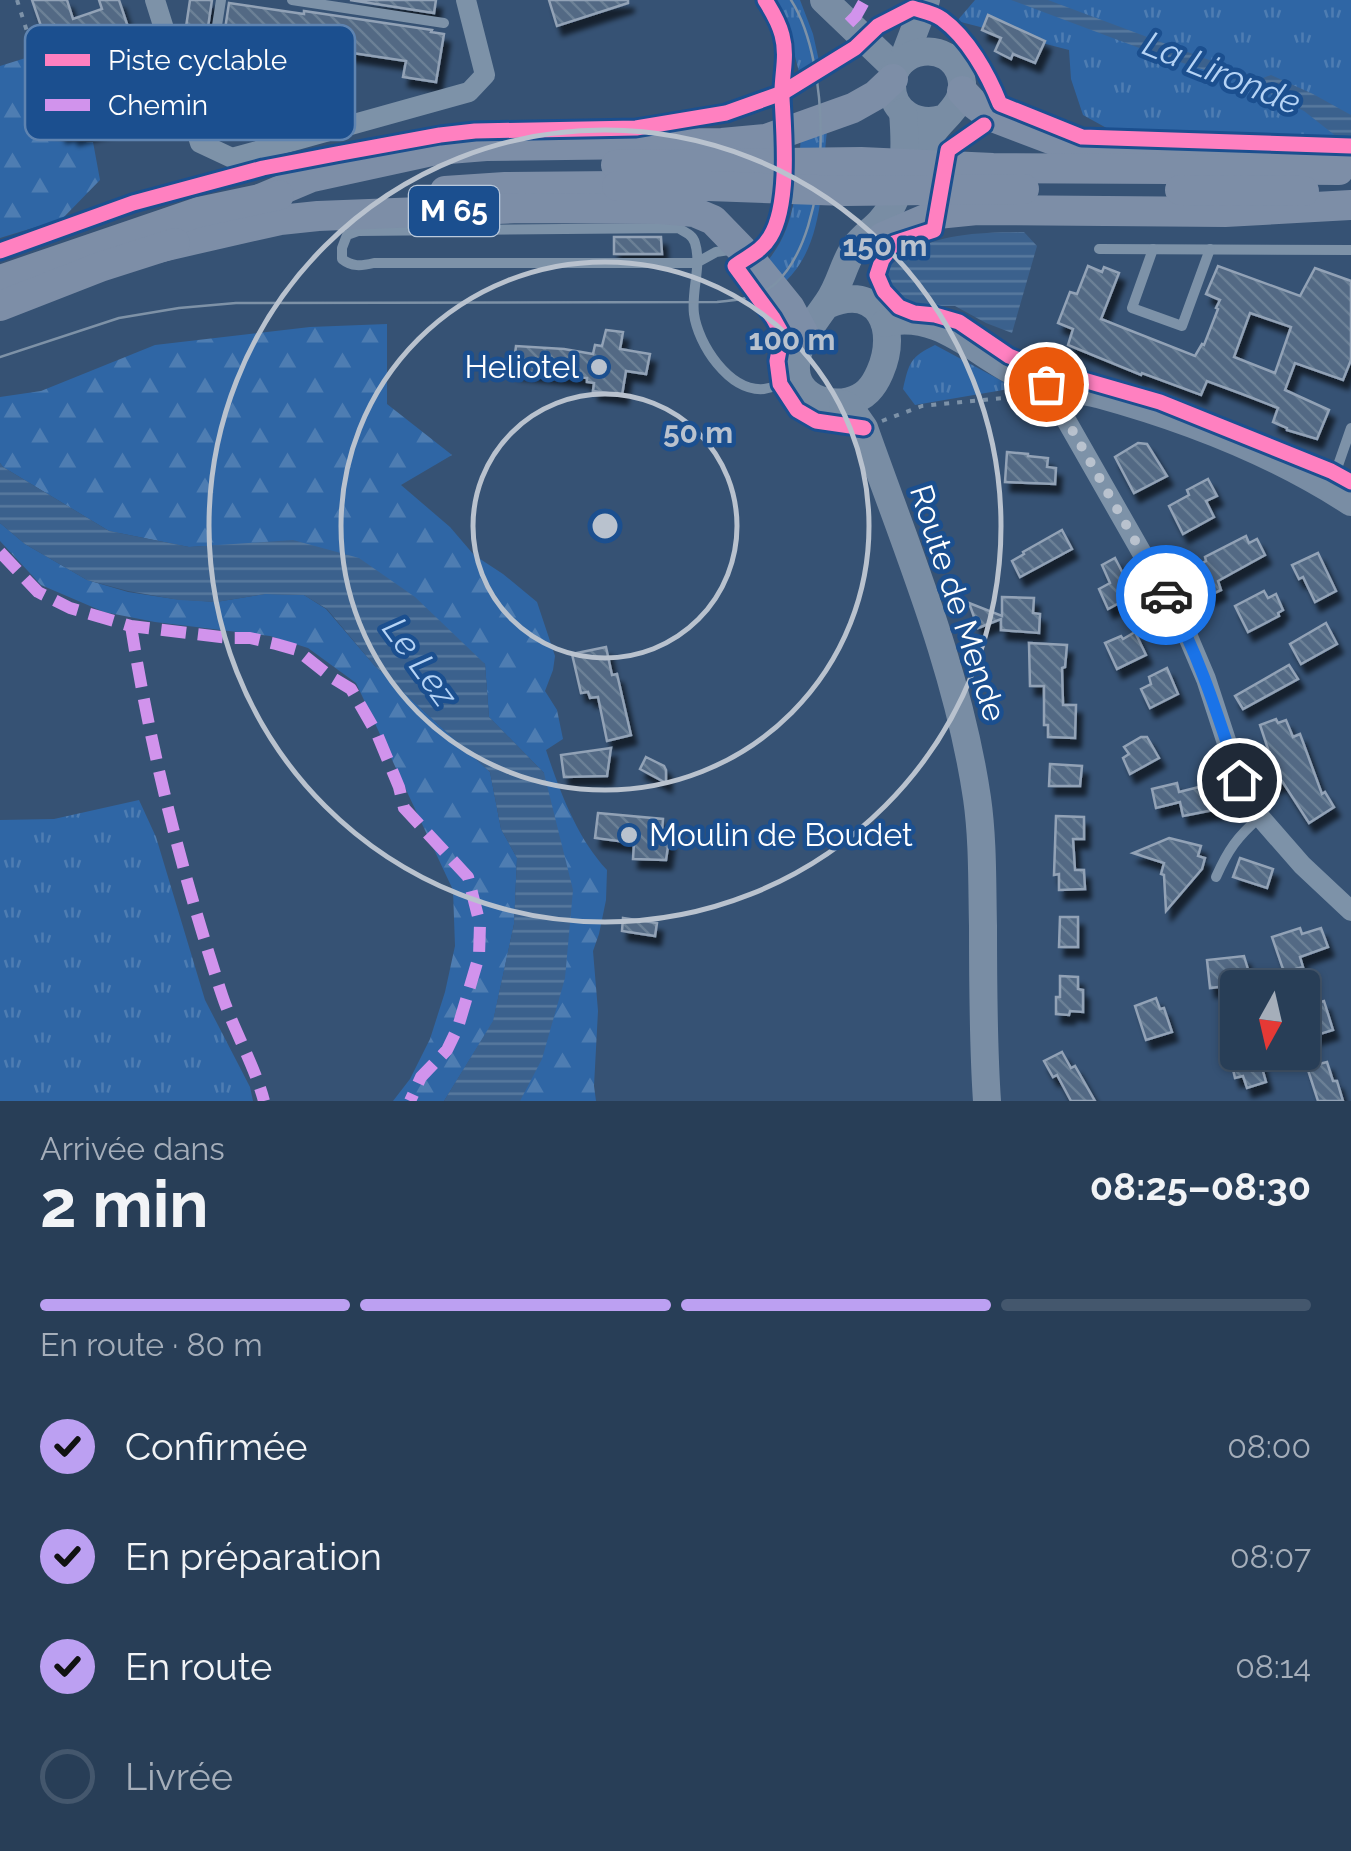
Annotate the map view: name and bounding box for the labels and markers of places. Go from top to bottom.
pin [1004,342,1089,427]
place label: Heliotel [464,348,579,385]
marker: Heliotel [588,356,610,378]
centre of rings [587,508,623,544]
pin [1197,738,1282,823]
place label: Moulin de Boudet [649,816,913,853]
marker: Moulin de Boudet [618,824,640,846]

